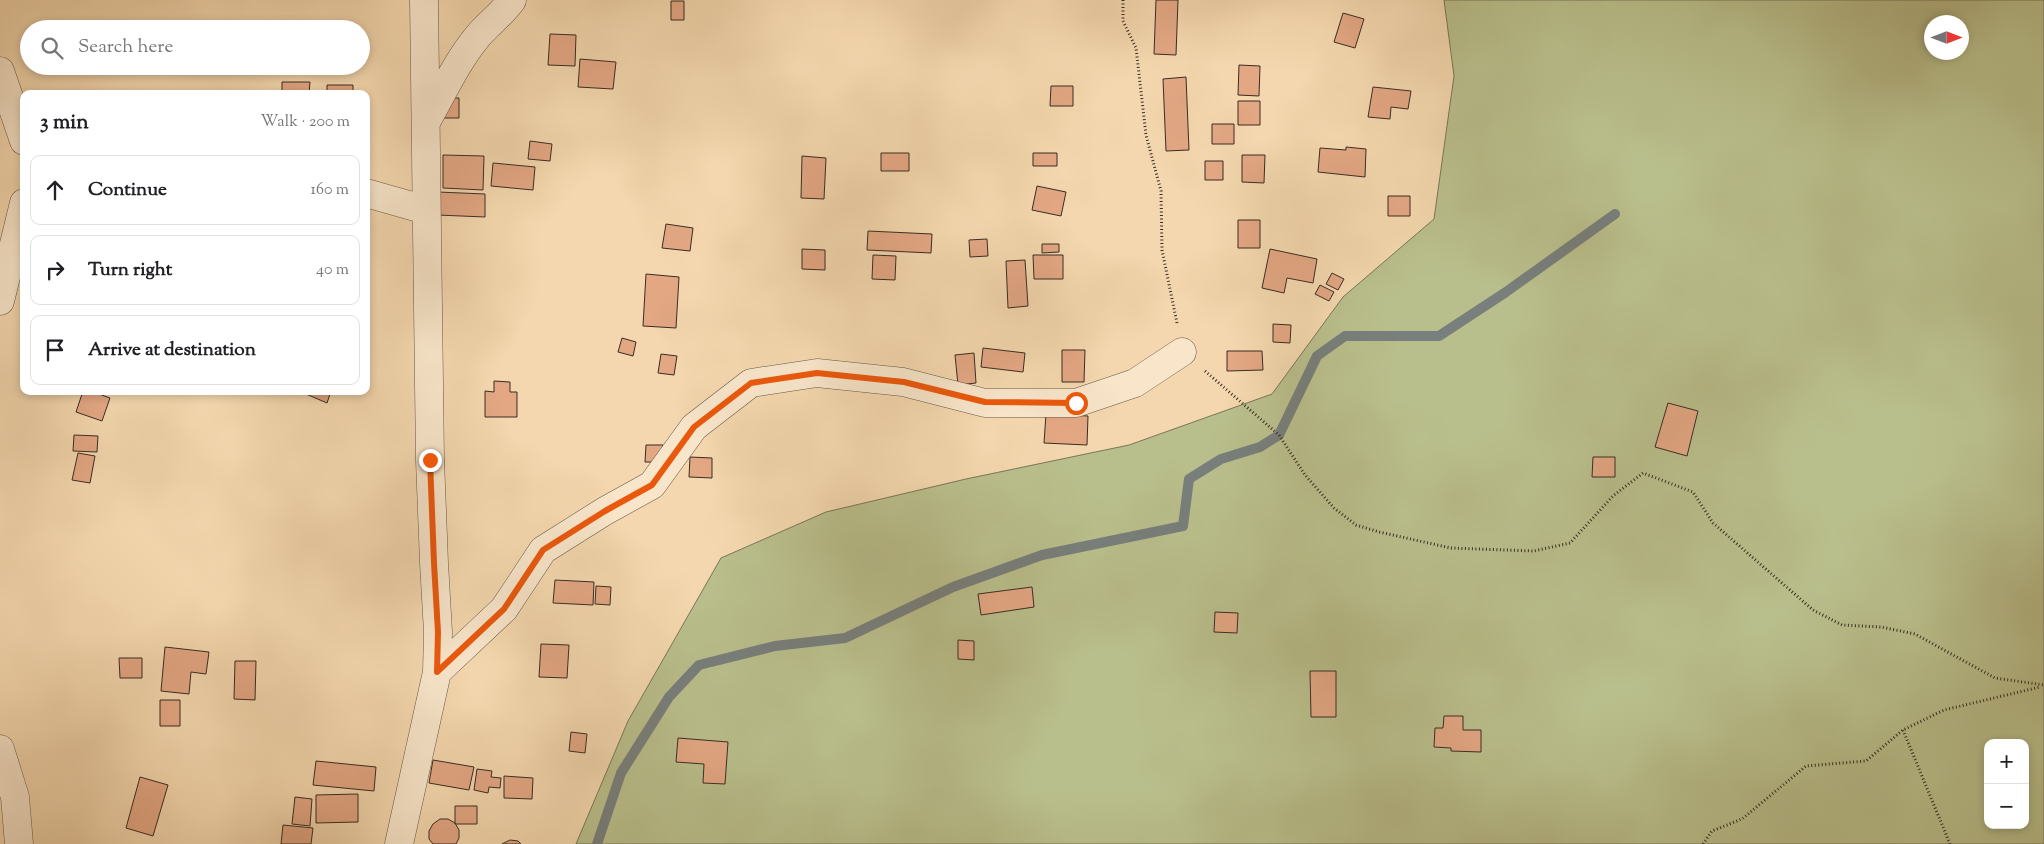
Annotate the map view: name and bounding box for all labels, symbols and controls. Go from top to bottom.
north arrow [1924,15,1969,60]
search box [20,20,370,75]
icon: search [38,34,66,62]
text: Search here [78,34,173,61]
text: 3 min [40,108,89,138]
text: Walk · 200 m [261,111,350,134]
icon: ahead [41,176,69,204]
text: Continue [88,177,167,204]
text: 160 m [311,179,349,202]
icon: right [41,256,69,284]
text: Turn right [88,257,172,284]
text: 40 m [316,259,349,282]
icon: arrive [41,336,69,364]
text: Arrive at destination [88,337,256,364]
route start [1065,392,1088,415]
route end [419,449,442,472]
map controls [1984,739,2029,829]
button: + [1984,739,2029,784]
button: − [1984,784,2029,829]

